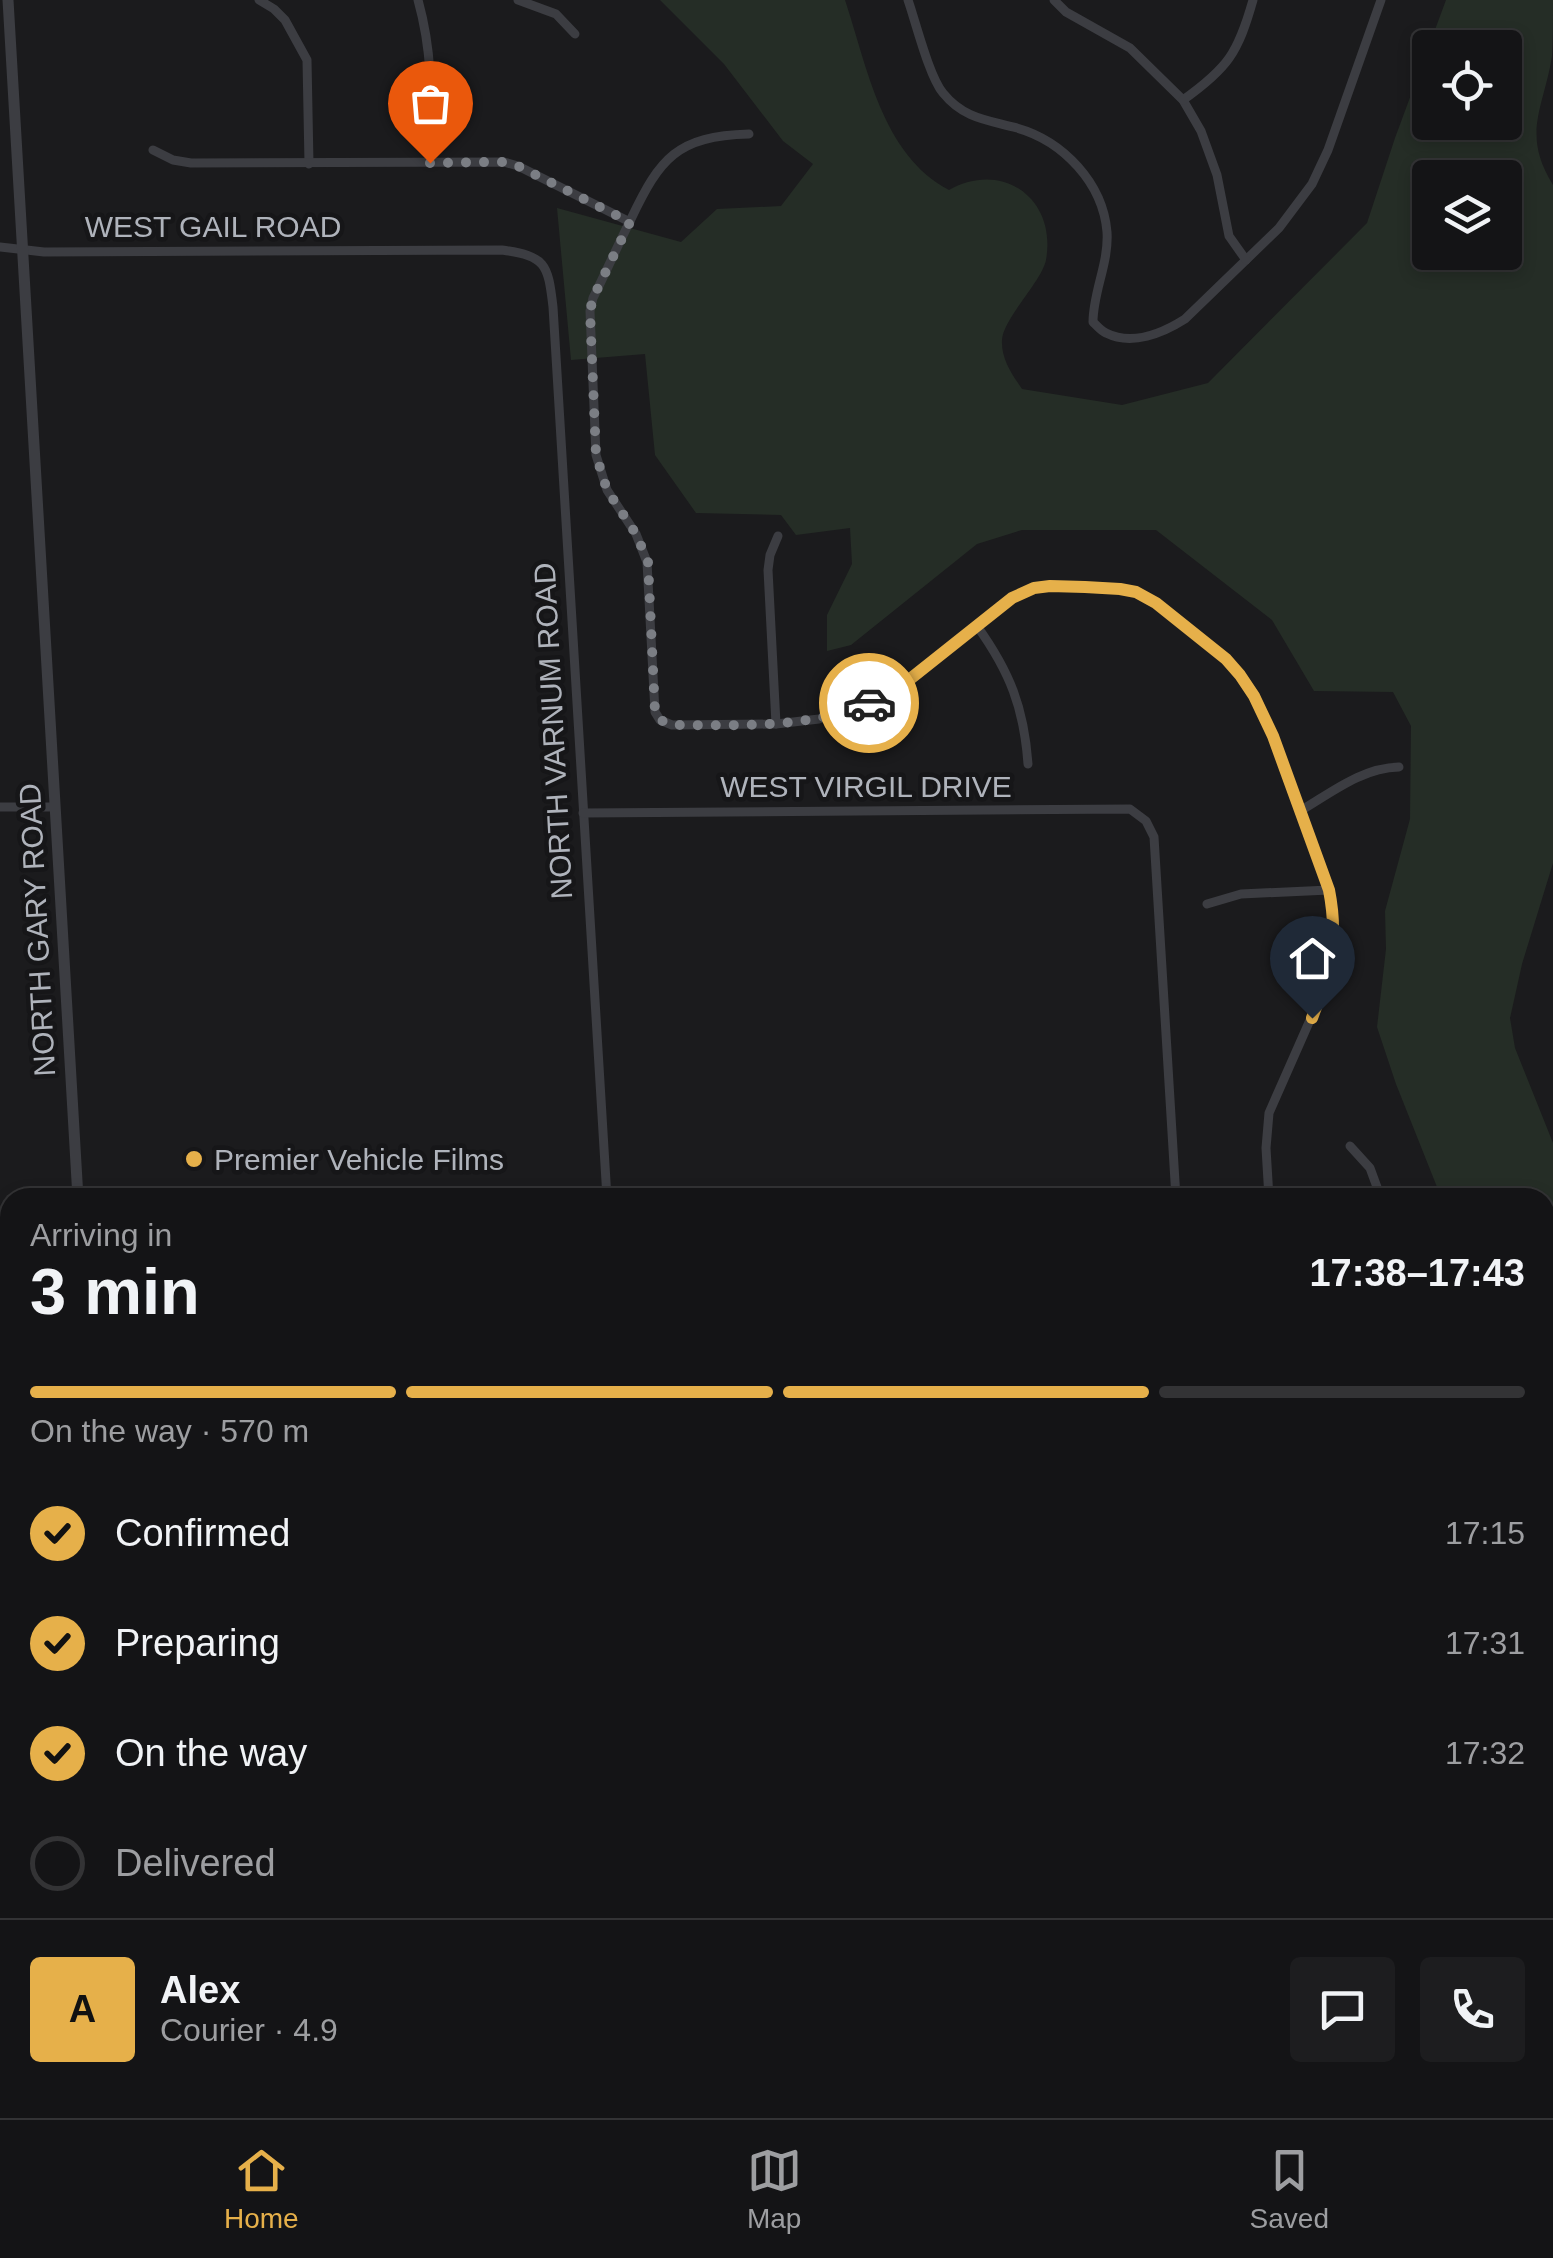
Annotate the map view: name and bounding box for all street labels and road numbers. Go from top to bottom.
street label: WEST GAIL ROAD [85,210,341,243]
street label: NORTH VARNUM ROAD [528,562,578,900]
street label: WEST VIRGIL DRIVE [720,770,1012,803]
street label: NORTH GARY ROAD [13,783,61,1077]

